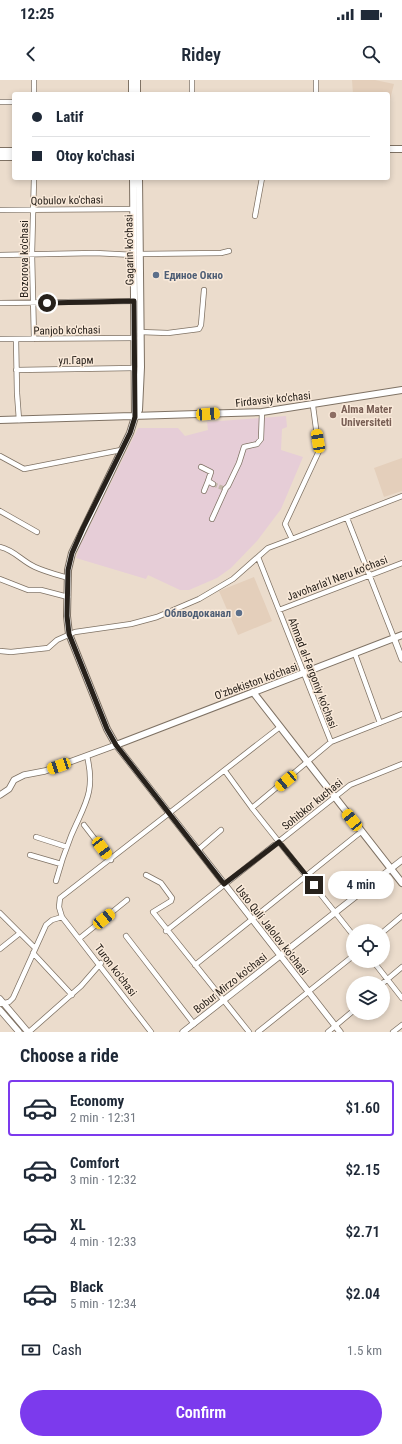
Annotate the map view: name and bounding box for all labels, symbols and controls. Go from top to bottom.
text: 12:25 [20,5,54,23]
icon: back [20,43,42,65]
icon: search [360,43,382,65]
text: Ridey [181,44,221,65]
text: Latif [56,108,84,126]
text: Otoy ko'chasi [56,147,135,165]
street label: Qobulov ko'chasi [31,193,103,208]
street label: Gagarin ko'chasi [122,215,137,285]
street label: Bozorova ko'chasi [18,220,31,298]
place label: Единое Окно [164,269,223,282]
marker: Единое Окно [151,270,161,280]
route start [38,294,56,312]
street label: Panjob ko'chasi [33,323,101,338]
street label: ул.Гарм [58,354,94,367]
street label: Firdavsiy ko'chasi [235,389,311,410]
place label: Alma Mater Universiteti [341,403,392,429]
car [196,407,220,421]
marker: Alma Mater Universiteti [328,410,338,420]
car [310,428,326,454]
street label: Javoharla'l Neru ko'chasi [285,553,389,604]
place label: Облводоканал [164,607,231,620]
marker: Облводоканал [234,608,244,618]
street label: Ahmad al-Fargoniy ko'chasi [285,616,340,731]
street label: O'zbekiston ko'chasi [213,660,300,703]
car [46,756,72,776]
car [273,769,299,793]
street label: Sohibkor kuchasi [279,776,345,833]
car [340,807,364,833]
car [90,835,114,861]
callout: 4 min [328,871,394,899]
route end [305,876,323,894]
text: 4 min [347,877,375,892]
street label: Usto Quli Jalolov ko'chasi [233,883,311,978]
car [91,907,117,931]
map controls [346,924,390,1020]
button: locate [346,924,390,968]
street label: Turon ko'chasi [92,942,139,999]
street label: Bobur Mirzo ko'chasi [191,951,270,1016]
button: layers [346,976,390,1020]
text: Choose a ride [20,1045,119,1066]
icon: car [22,1090,58,1126]
text: Economy [70,1092,124,1110]
text: $1.60 [346,1099,380,1117]
text: 2 min · 12:31 [70,1110,136,1125]
icon: car [22,1152,58,1188]
text: Comfort [70,1154,119,1172]
text: $2.15 [346,1161,380,1179]
text: 3 min · 12:32 [70,1172,136,1187]
icon: car [22,1214,58,1250]
text: XL [70,1216,86,1234]
text: $2.71 [346,1223,380,1241]
text: 4 min · 12:33 [70,1234,136,1249]
icon: car [22,1276,58,1312]
text: Black [70,1278,103,1296]
text: $2.04 [346,1285,380,1303]
text: 5 min · 12:34 [70,1296,136,1311]
icon: cash [20,1339,42,1361]
text: Cash [52,1341,82,1359]
text: 1.5 km [347,1343,382,1358]
button: Confirm [20,1390,382,1436]

